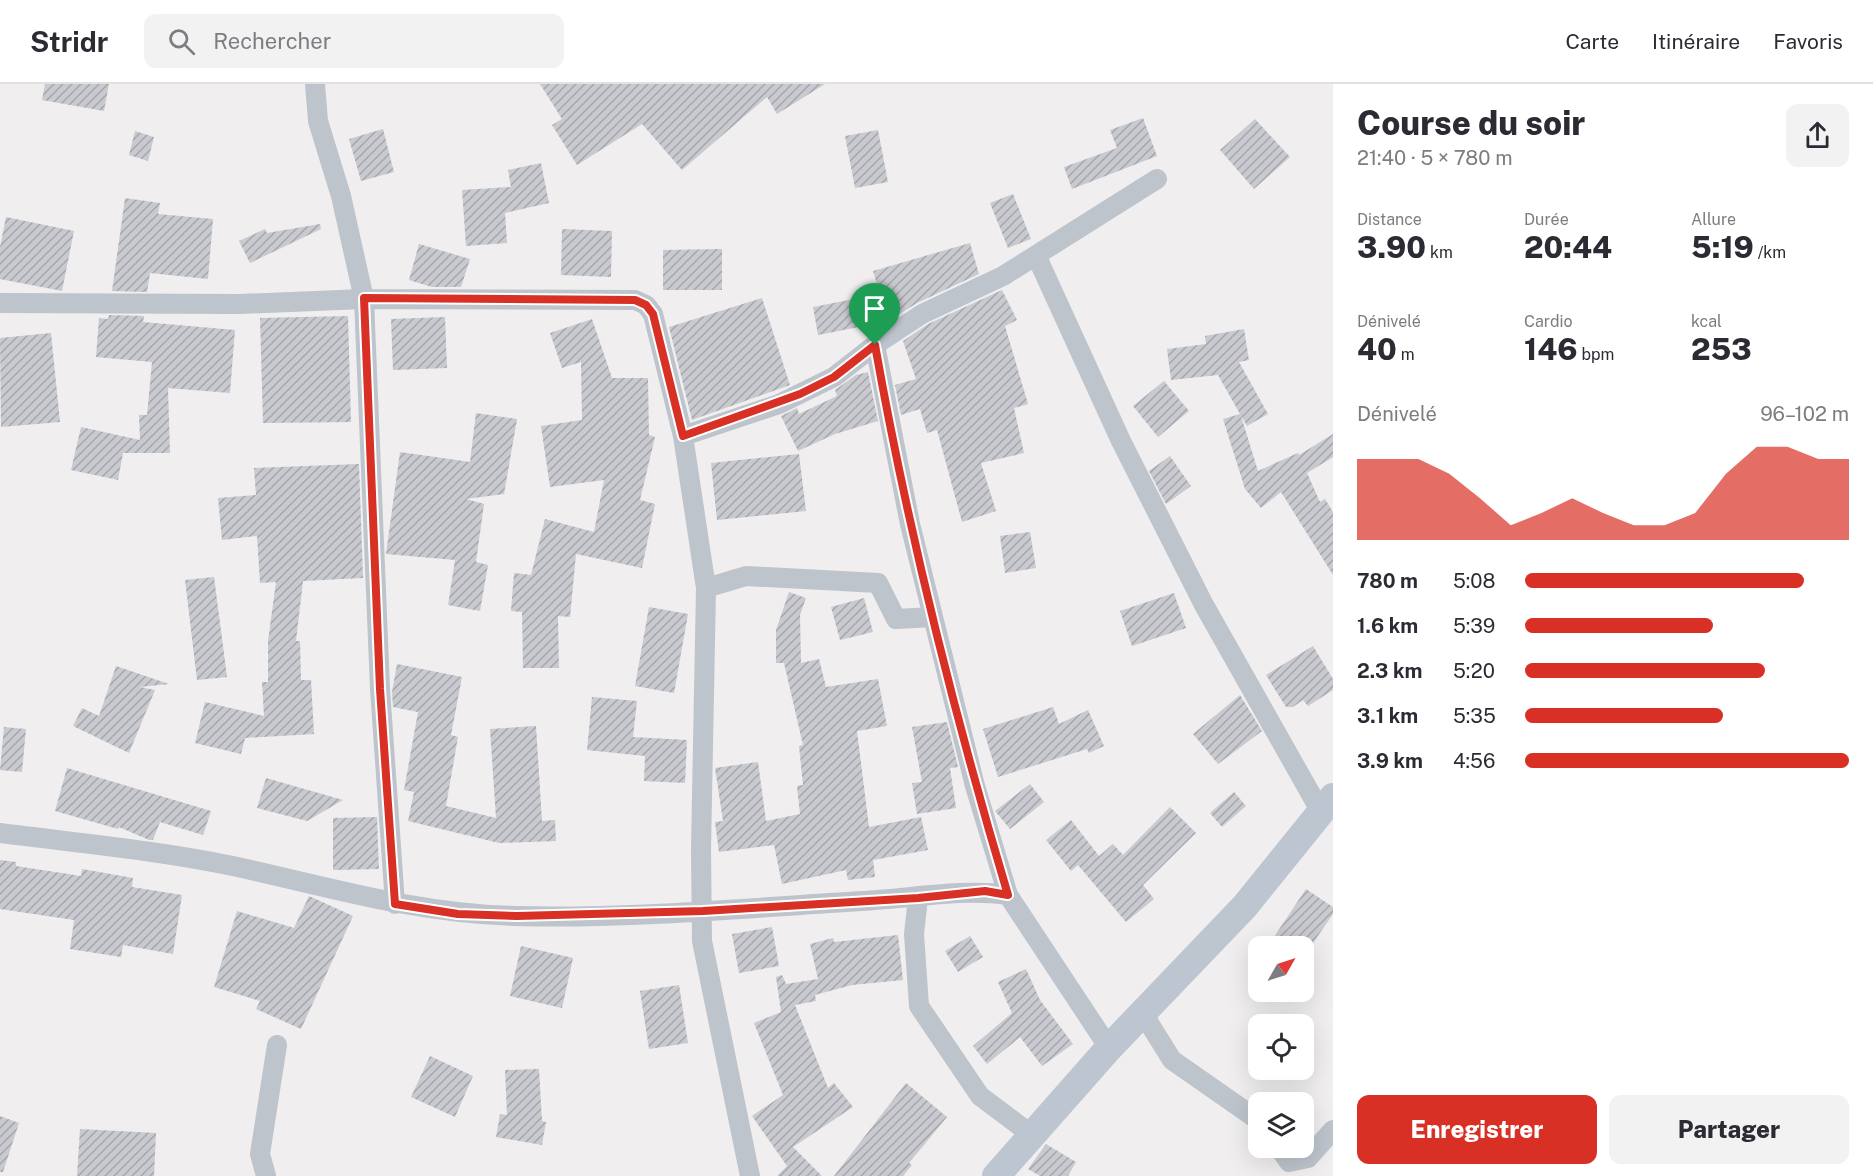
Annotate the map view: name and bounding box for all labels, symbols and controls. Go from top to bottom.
search box [144,14,564,68]
text: Stridr [30,25,108,58]
icon: search [165,25,198,58]
text: Rechercher [213,28,331,54]
text: Carte [1565,29,1619,54]
text: Itinéraire [1652,29,1740,54]
text: Favoris [1773,29,1843,54]
text: Course du soir [1357,104,1585,142]
button: share [1786,104,1849,167]
text: 21:40 · 5 × 780 m [1357,146,1513,170]
text: Distance [1357,210,1422,229]
text: Durée [1524,210,1569,229]
text: Allure [1691,210,1736,229]
text: 3.90 [1357,229,1426,265]
text: 20:44 [1524,229,1612,265]
text: 5:19 [1691,229,1754,265]
text: km [1426,243,1453,262]
text: /km [1754,243,1786,262]
pin [849,283,900,345]
icon: arrive [858,292,891,325]
text: Dénivelé [1357,312,1421,331]
text: Cardio [1524,312,1573,331]
text: kcal [1691,312,1722,331]
text: 40 [1357,331,1397,367]
text: 146 [1524,331,1578,367]
text: 253 [1691,331,1752,367]
text: m [1397,345,1415,364]
text: bpm [1578,345,1614,364]
text: Dénivelé [1357,402,1437,426]
text: 96–102 m [1760,402,1849,426]
text: 780 m [1357,569,1418,593]
text: 5:08 [1453,569,1495,593]
text: 1.6 km [1357,614,1418,638]
text: 5:39 [1453,614,1495,638]
text: 2.3 km [1357,659,1422,683]
text: 5:20 [1453,659,1495,683]
text: 3.1 km [1357,704,1418,728]
text: 5:35 [1453,704,1496,728]
text: 3.9 km [1357,749,1423,773]
text: 4:56 [1453,749,1495,773]
north arrow [1248,936,1314,1002]
map controls [1248,936,1314,1158]
button: locate [1248,1014,1314,1080]
button: layers [1248,1092,1314,1158]
button: Enregistrer [1357,1095,1597,1164]
button: Partager [1609,1095,1849,1164]

